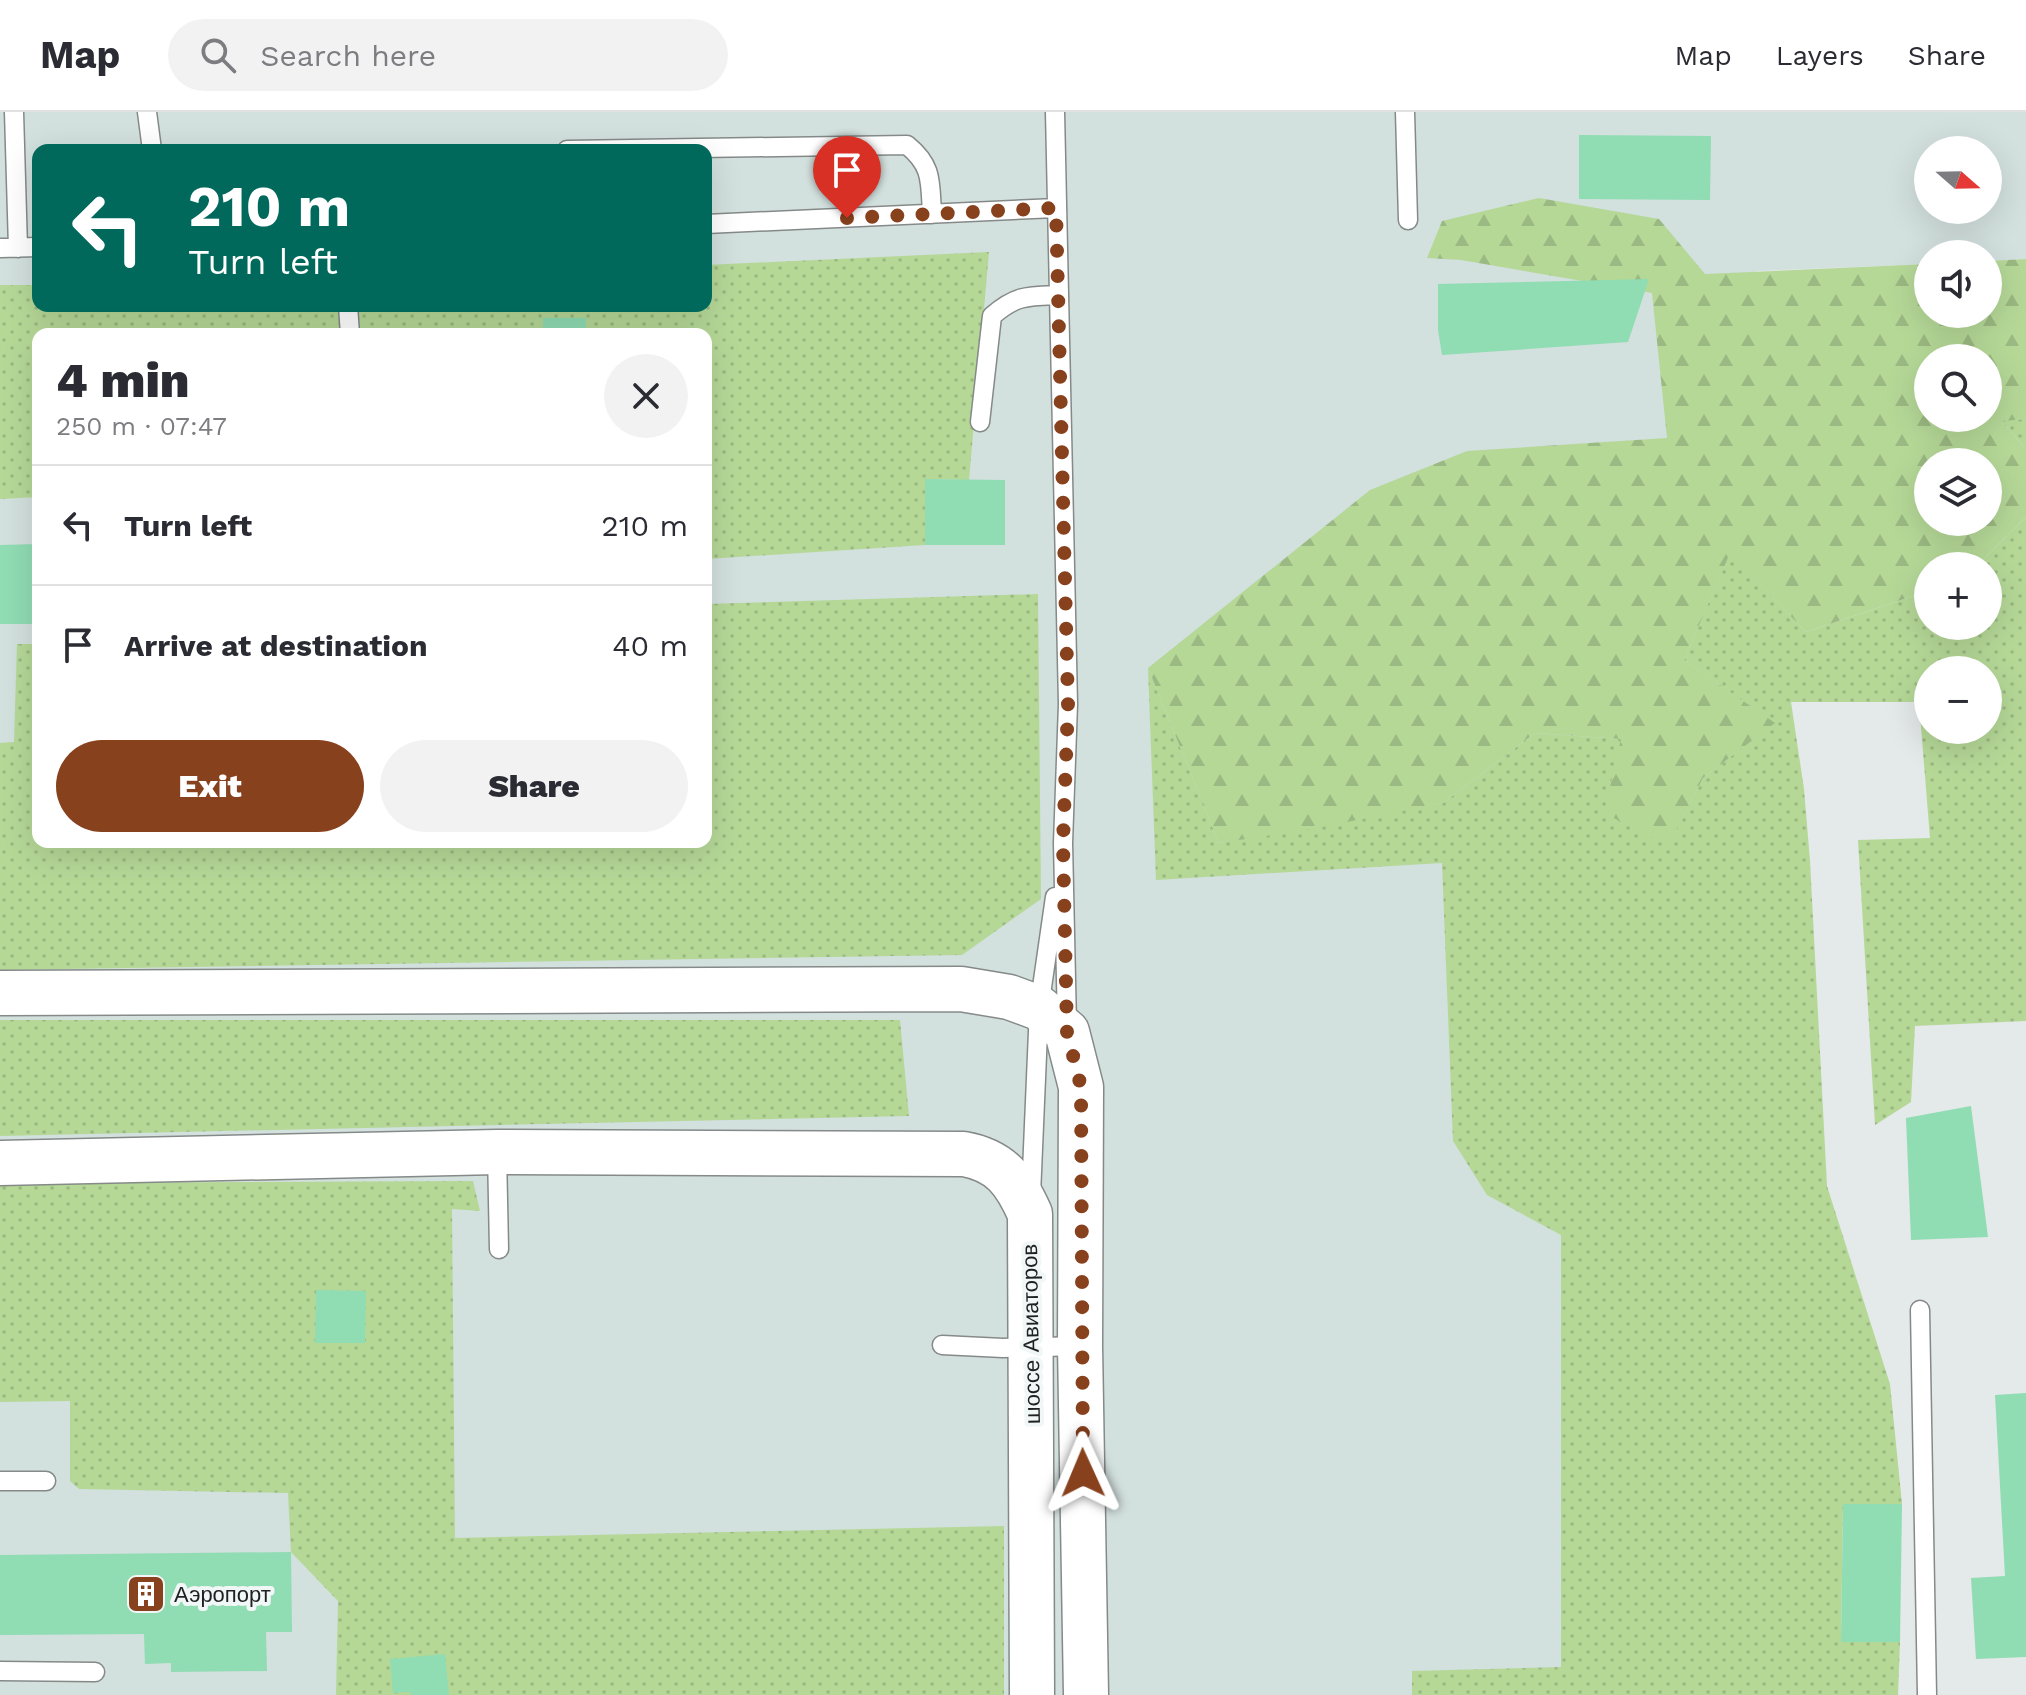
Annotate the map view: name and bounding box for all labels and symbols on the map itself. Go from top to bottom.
pin [813,136,881,218]
north arrow [1914,136,2002,224]
street label: шоссе Авиаторов [1017,1244,1045,1424]
position arrow [1041,1431,1125,1515]
building icon: Аэропорт [125,1573,167,1615]
place label: Аэропорт [174,1582,271,1607]

